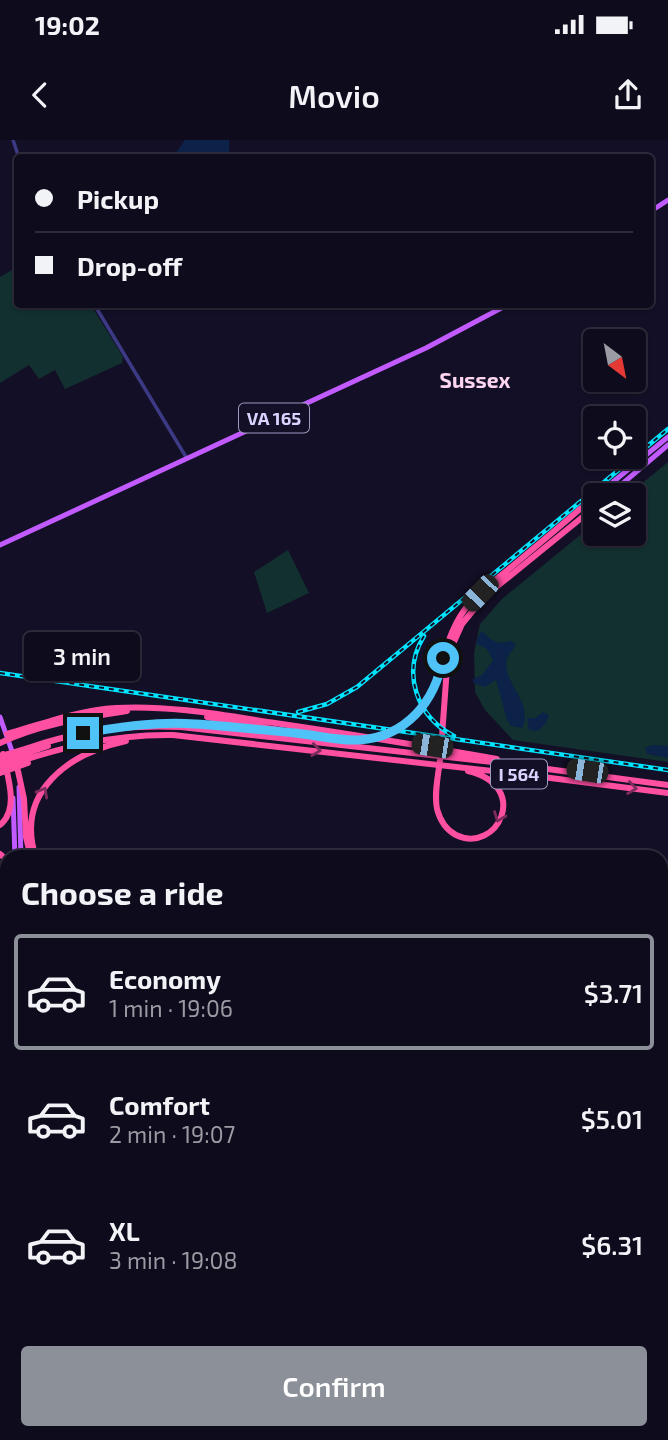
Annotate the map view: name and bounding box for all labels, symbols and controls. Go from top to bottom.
text: 19:02 [35,9,100,40]
icon: back [21,76,59,114]
text: Movio [288,76,380,114]
icon: share [609,76,647,114]
text: Pickup [77,183,159,214]
text: Drop-off [77,250,182,281]
north arrow [583,329,646,392]
map controls [583,329,646,546]
district label: Sussex [440,367,510,392]
road number: VA 165 [239,404,309,432]
button: locate [583,406,646,469]
button: layers [583,483,646,546]
car [458,571,503,615]
callout: 3 min [25,631,141,680]
text: 3 min [53,642,111,670]
route start [427,642,459,674]
route end [67,717,99,749]
car [410,732,455,760]
one-way arrow [310,743,322,758]
car [565,757,610,785]
road number: I 564 [491,760,547,788]
one-way arrow [626,780,638,795]
one-way arrow [35,787,48,799]
one-way arrow [493,810,507,822]
text: Choose a ride [21,873,224,911]
icon: car [25,961,88,1024]
text: Economy [109,963,221,994]
text: $3.71 [584,977,643,1008]
text: 1 min · 19:06 [109,994,233,1022]
icon: car [25,1087,88,1150]
text: Comfort [109,1089,210,1120]
text: $5.01 [581,1103,643,1134]
text: 2 min · 19:07 [109,1120,235,1148]
icon: car [25,1213,88,1276]
text: XL [109,1215,140,1246]
text: $6.31 [581,1229,643,1260]
text: 3 min · 19:08 [109,1246,237,1274]
button: Confirm [21,1346,647,1426]

